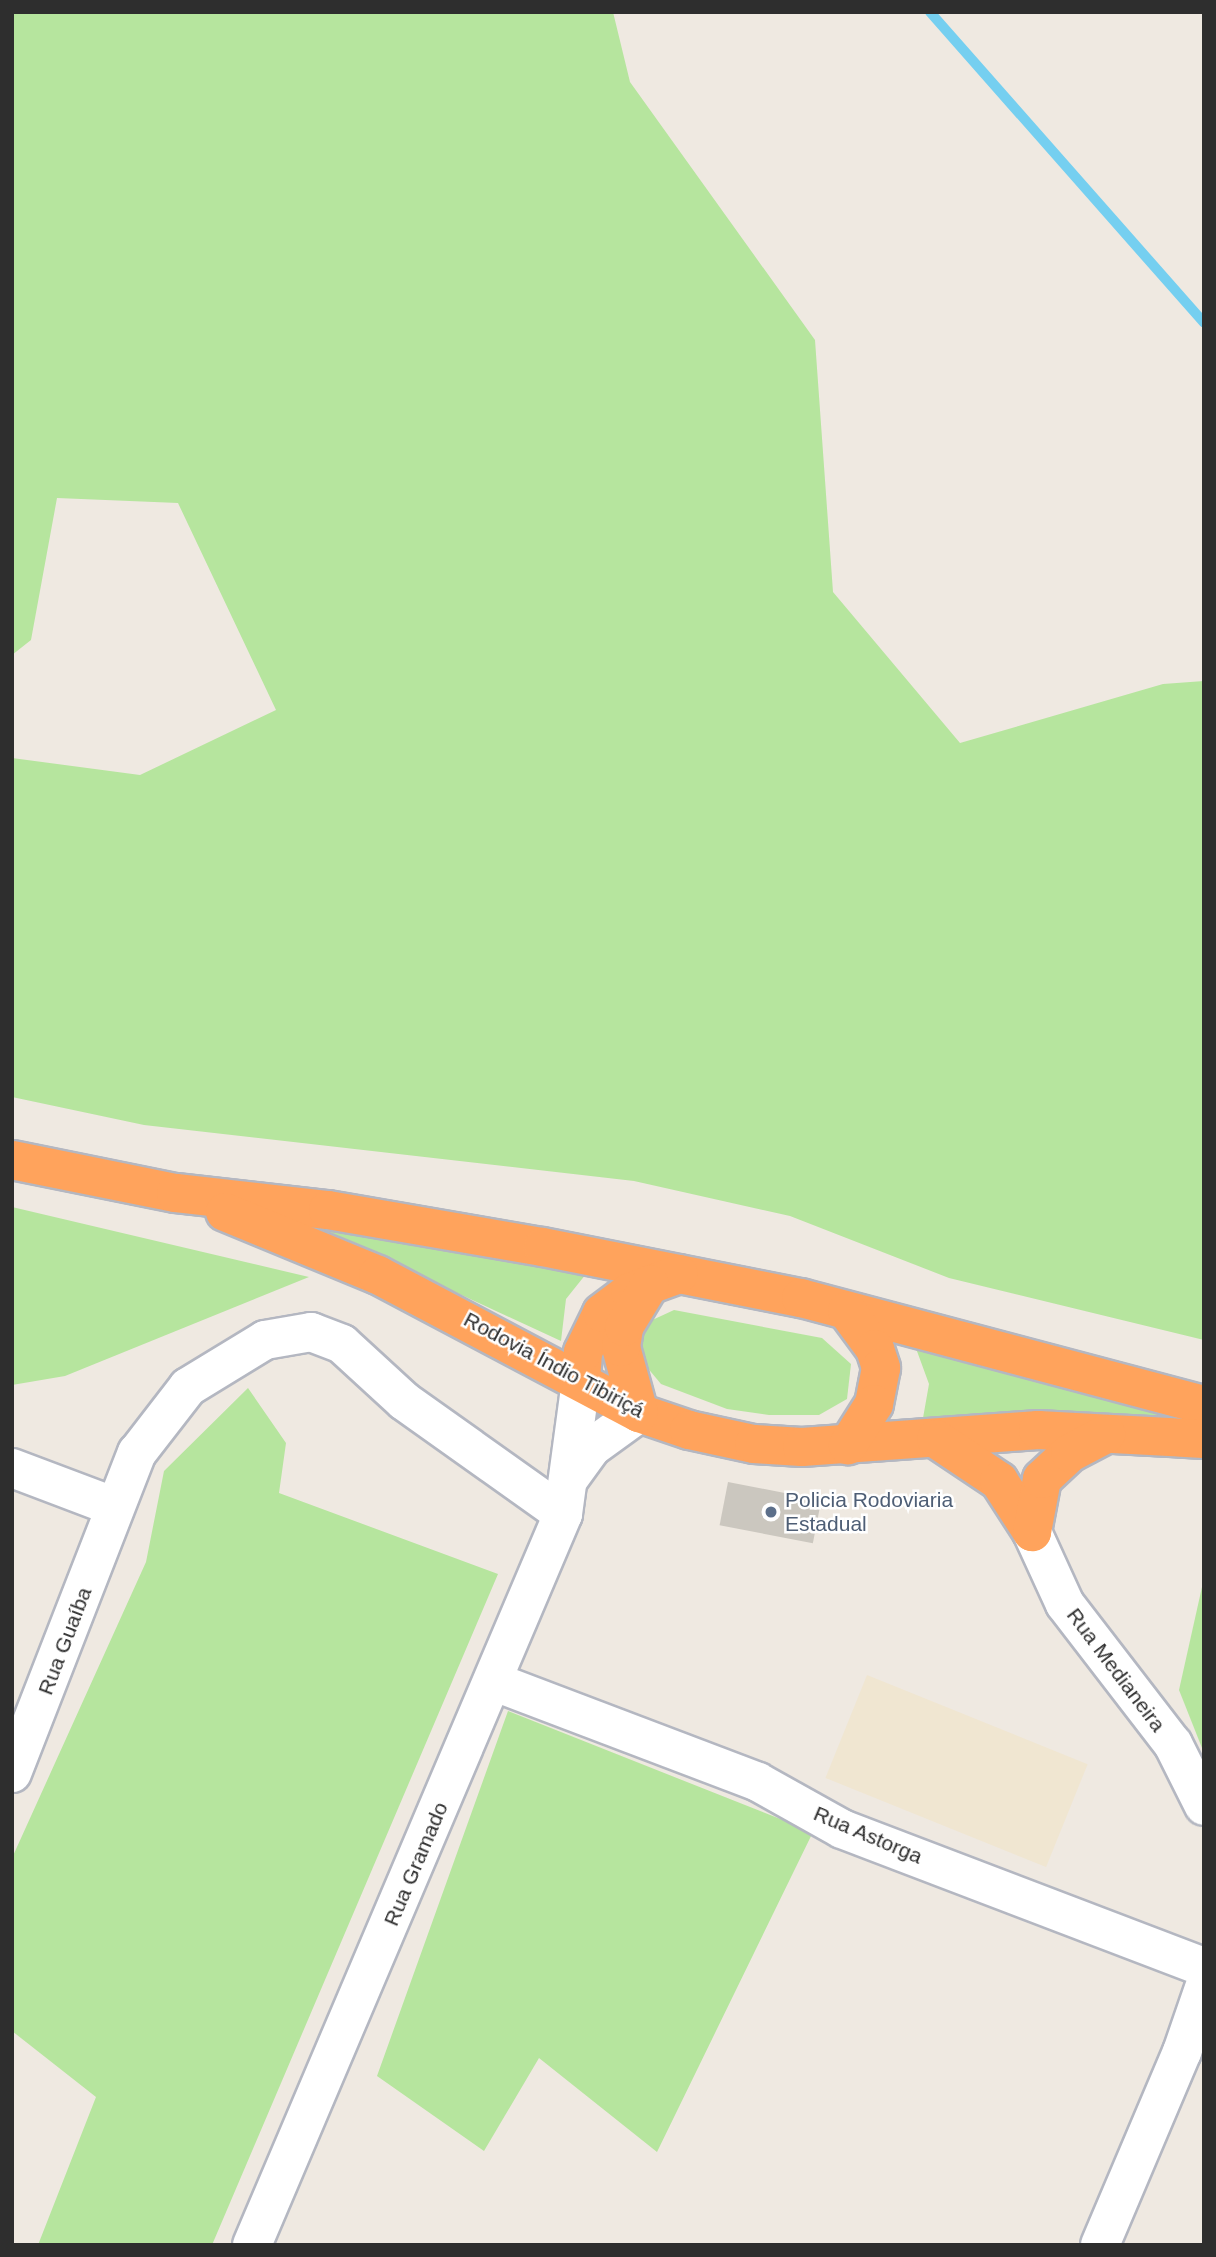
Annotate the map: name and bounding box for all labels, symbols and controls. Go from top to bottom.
street label: Rodovia Índio Tibiriçá [459,1307,649,1423]
place label: Policia Rodoviaria Estadual [785,1487,953,1537]
marker: Policia Rodoviaria Estadual [763,1504,779,1520]
street label: Rua Guaíba [33,1584,97,1698]
street label: Rua Medianeira [1061,1603,1171,1737]
street label: Rua Gramado [379,1798,453,1930]
street label: Rua Astorga [809,1801,927,1869]

